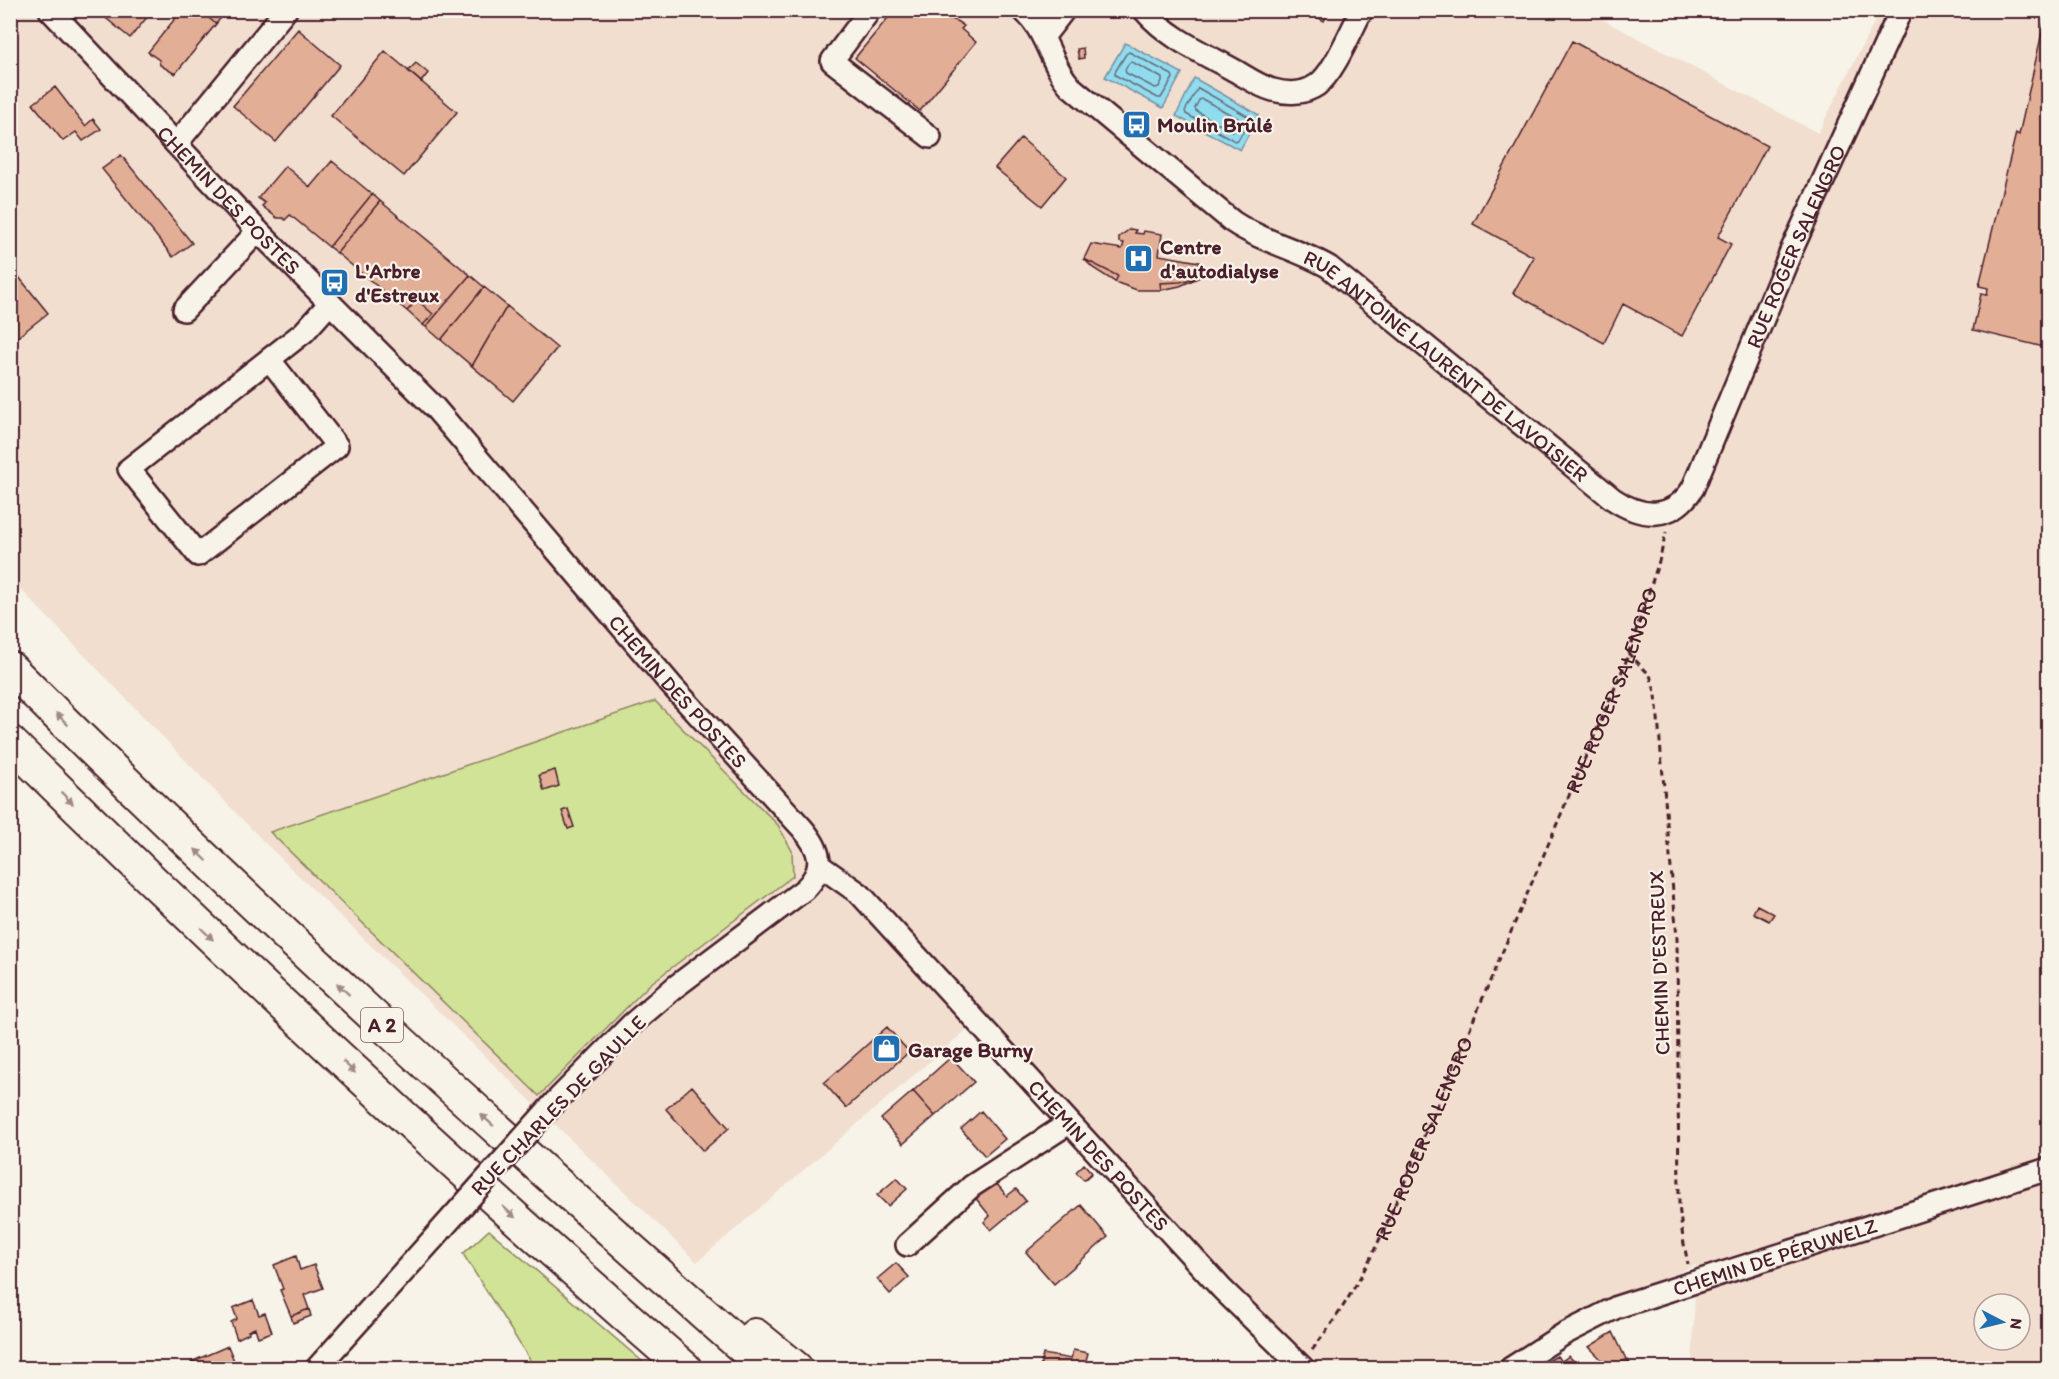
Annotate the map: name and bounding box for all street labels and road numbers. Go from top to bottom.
street label: CHEMIN DES POSTES [152,120,306,279]
street label: RUE ROGER SALENGRO [1740,141,1850,352]
street label: RUE ANTOINE LAURENT DE LAVOISIER [1300,244,1594,487]
street label: RUE ROGER SALENGRO [1559,584,1662,797]
street label: CHEMIN DES POSTES [604,609,753,773]
street label: CHEMIN D'ESTREUX [1643,870,1675,1056]
road number: A 2 [361,1008,403,1042]
street label: RUE CHARLES DE GAULLE [465,1009,651,1200]
street label: RUE ROGER SALENGRO [1368,1032,1478,1244]
street label: CHEMIN DES POSTES [1023,1074,1175,1236]
street label: CHEMIN DE PÉRUWELZ [1669,1212,1880,1301]

